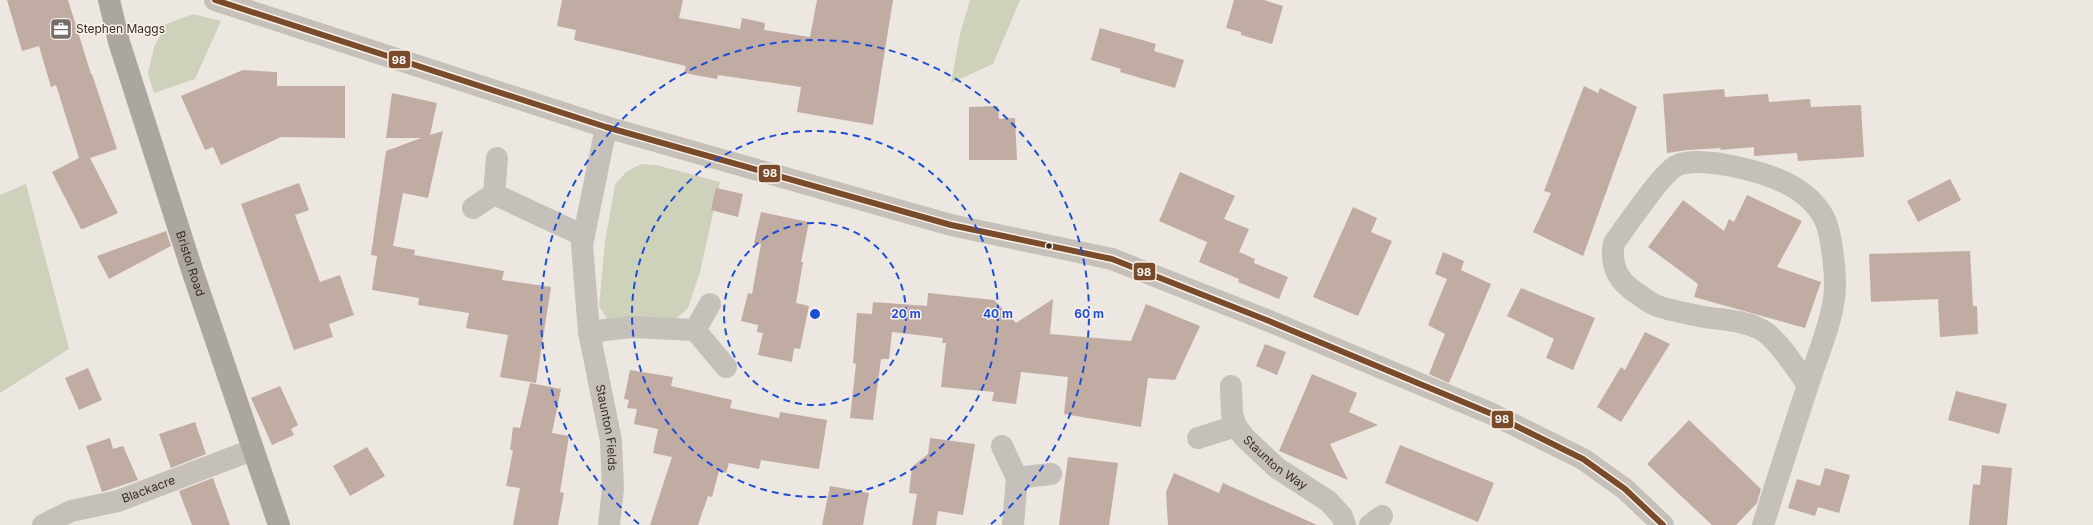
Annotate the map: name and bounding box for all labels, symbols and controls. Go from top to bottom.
office icon: Stephen Maggs [48,16,74,42]
place label: Stephen Maggs [76,21,165,36]
line badge: 98 [388,50,411,69]
text: 98 [392,53,406,67]
line badge: 98 [758,164,781,183]
text: 98 [763,166,777,180]
street label: Bristol Road [173,229,208,298]
unlabelled marker [1044,241,1054,251]
line badge: 98 [1133,262,1156,281]
text: 98 [1137,265,1151,279]
text: 20 m [891,306,921,321]
text: 40 m [983,306,1013,321]
text: 60 m [1074,306,1104,321]
centre of rings [808,307,822,321]
street label: Staunton Fields [593,383,620,471]
line badge: 98 [1491,410,1514,429]
text: 98 [1495,412,1509,426]
street label: Staunton Way [1240,432,1311,493]
street label: Blackacre [120,472,177,506]

